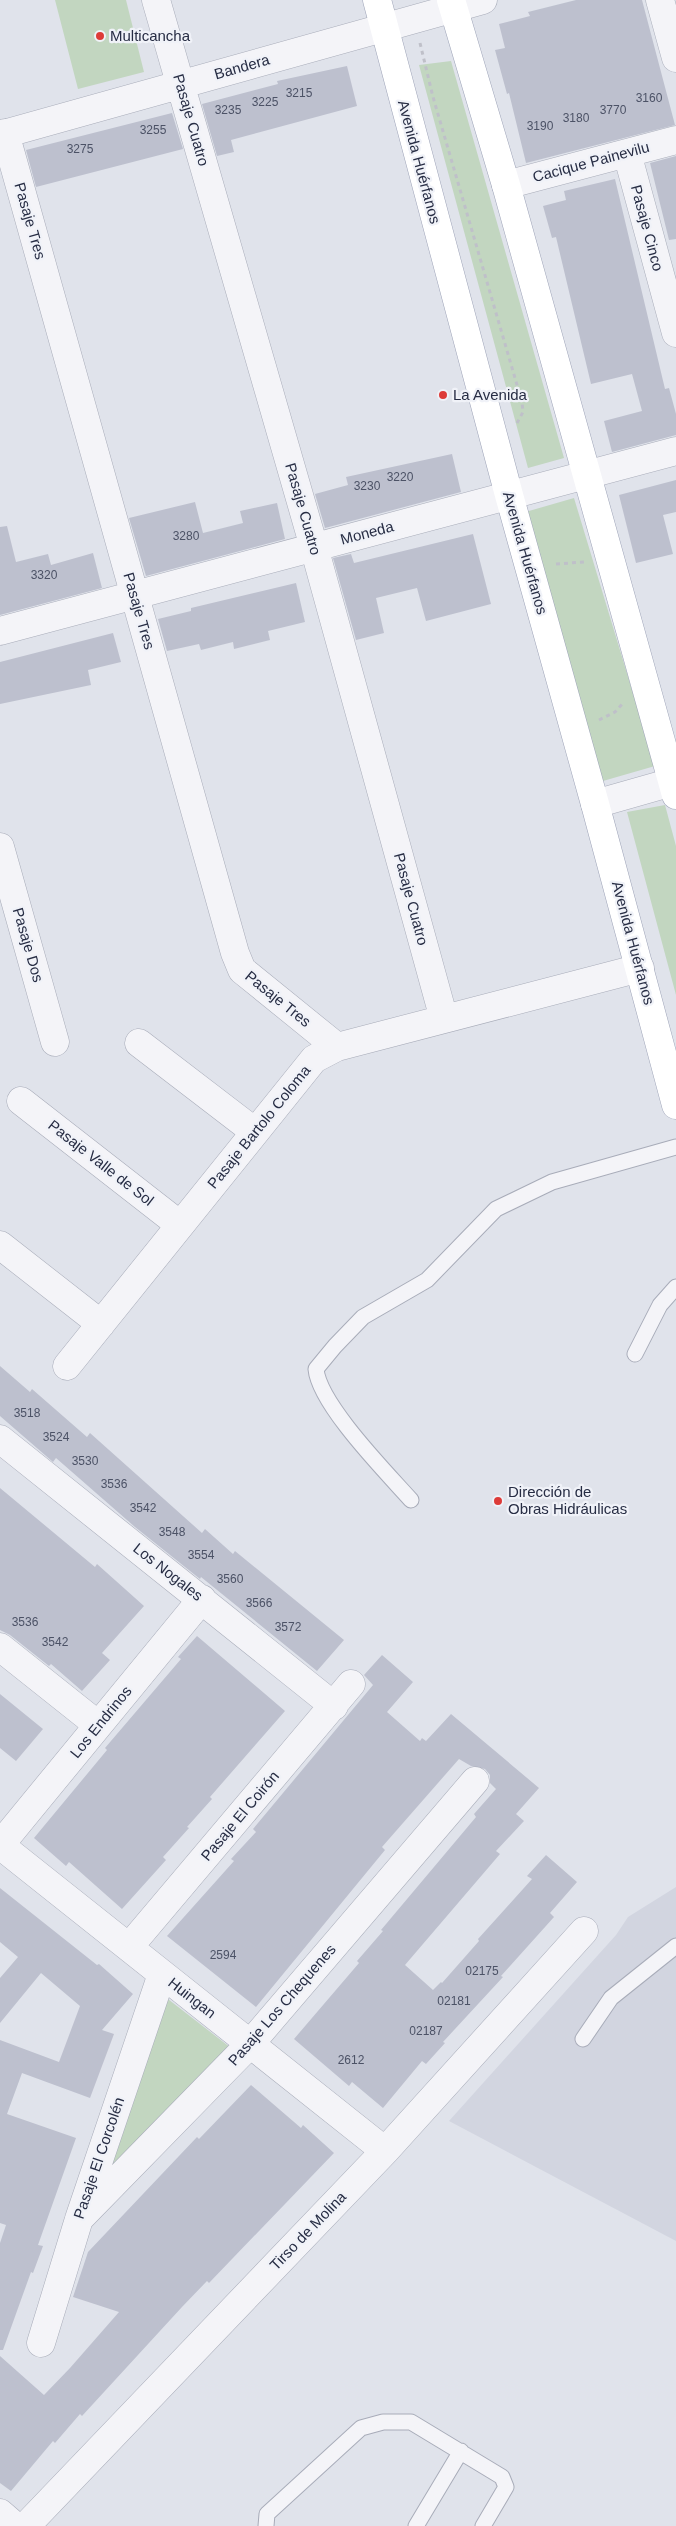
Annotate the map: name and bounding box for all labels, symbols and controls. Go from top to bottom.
place label: Multicancha [110,27,191,44]
marker: Multicancha [94,30,106,42]
street label: Bandera [212,50,272,83]
street label: Pasaje Cuatro [170,72,213,168]
house number: 3215 [286,86,313,100]
house number: 3160 [636,91,663,105]
house number: 3225 [252,95,279,109]
street label: Avenida Huérfanos [395,98,444,226]
house number: 3235 [215,103,242,117]
house number: 3770 [600,103,627,117]
house number: 3180 [563,111,590,125]
house number: 3190 [527,119,554,133]
house number: 3255 [140,123,167,137]
street label: Cacique Painevilu [531,138,651,185]
house number: 3275 [67,142,94,156]
street label: Pasaje Tres [11,180,50,261]
street label: Pasaje Cinco [628,183,667,273]
place label: La Avenida [453,386,528,403]
marker: La Avenida [437,389,449,401]
street label: Pasaje Cuatro [282,461,325,557]
house number: 3220 [387,470,414,484]
house number: 3230 [354,479,381,493]
street label: Avenida Huérfanos [500,489,551,616]
street label: Moneda [338,517,396,548]
house number: 3280 [173,529,200,543]
house number: 3320 [31,568,58,582]
street label: Pasaje Tres [120,570,159,651]
street label: Pasaje Cuatro [391,851,432,947]
street label: Avenida Huérfanos [609,879,658,1007]
street label: Pasaje Dos [10,906,47,984]
street label: Pasaje Tres [242,967,314,1030]
street label: Pasaje Bartolo Coloma [204,1061,314,1192]
street label: Pasaje Valle de Sol [45,1116,157,1209]
house number: 3518 [14,1406,41,1420]
house number: 3524 [43,1430,70,1444]
house number: 3530 [72,1454,99,1468]
house number: 3536 [101,1477,128,1491]
place label: Dirección de Obras Hidráulicas [508,1483,627,1517]
marker: Dirección de Obras Hidráulicas [492,1495,504,1507]
house number: 3542 [130,1501,157,1515]
house number: 3548 [159,1525,186,1539]
street label: Los Nogales [130,1539,206,1604]
house number: 3554 [188,1548,215,1562]
house number: 3560 [217,1572,244,1586]
house number: 3566 [246,1596,273,1610]
house number: 3536 [12,1615,39,1629]
house number: 3572 [275,1620,302,1634]
house number: 3542 [42,1635,69,1649]
street label: Los Endrinos [66,1682,135,1761]
street label: Pasaje El Coirón [197,1767,282,1864]
street label: Pasaje Los Chequenes [224,1941,339,2069]
house number: 2594 [210,1948,237,1962]
house number: 02175 [465,1964,499,1978]
street label: Huingan [165,1974,220,2022]
house number: 02181 [437,1994,471,2008]
house number: 02187 [409,2024,443,2038]
house number: 2612 [338,2053,365,2067]
street label: Pasaje El Corcolén [70,2095,127,2221]
street label: Tirso de Molina [266,2188,350,2273]

